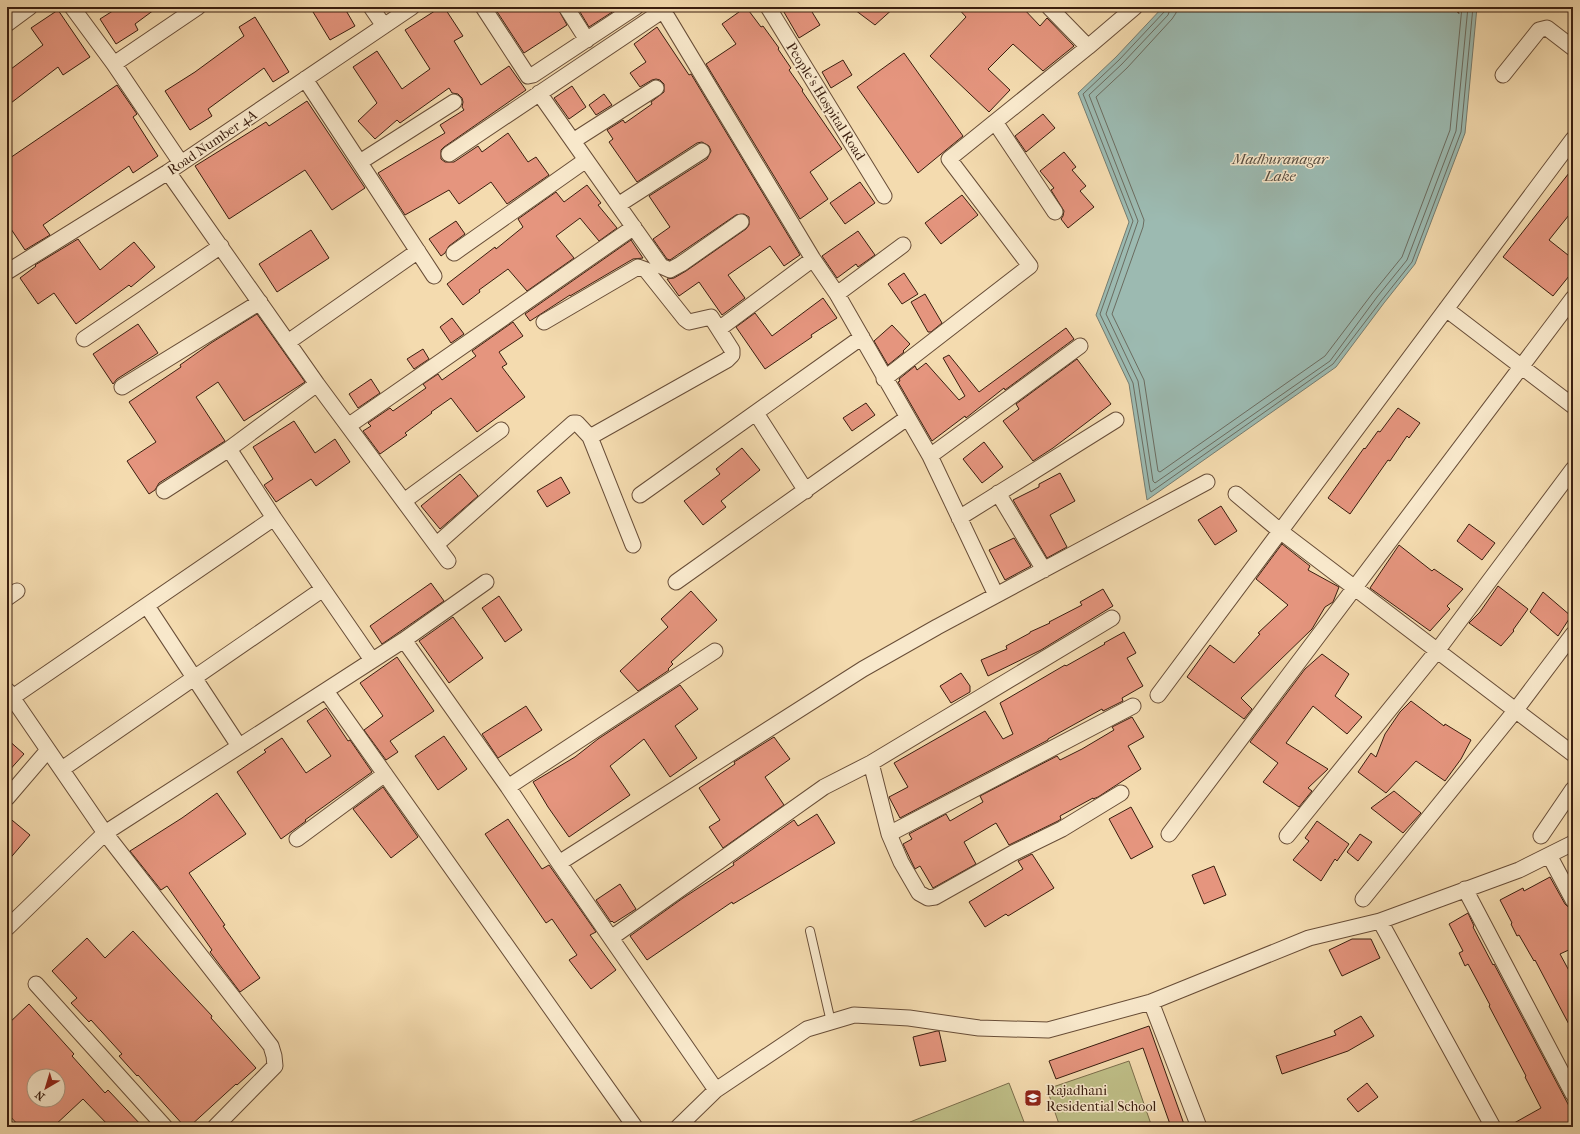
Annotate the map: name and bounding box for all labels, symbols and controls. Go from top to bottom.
street label: People's Hospital Road [782,39,869,164]
street label: Road Number 4A [164,106,261,179]
water label: Madhuranagar Lake [1231,150,1329,185]
north arrow [26,1068,66,1108]
place label: Rajadhani Residential School [1046,1082,1156,1115]
text: N [32,1087,47,1103]
school or university icon: Rajadhani Residential School [1023,1088,1043,1108]

